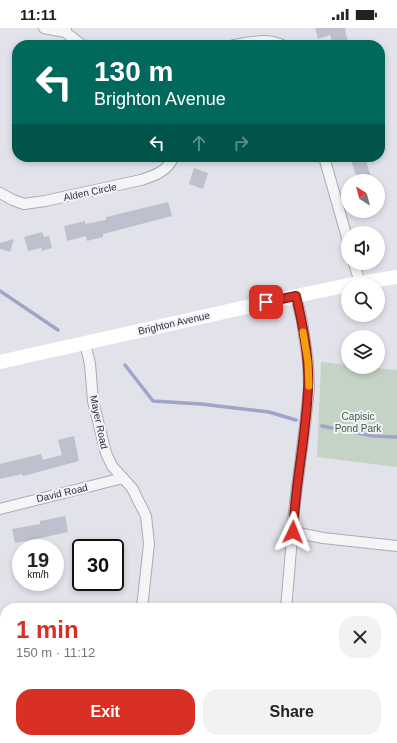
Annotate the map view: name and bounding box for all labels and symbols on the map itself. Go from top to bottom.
north arrow [341,174,385,218]
street label: Alden Circle [62,181,118,203]
pin [249,285,283,319]
street label: Brighton Avenue [137,309,211,337]
street label: Mayer Road [88,394,110,450]
park label: Capisic Pond Park [335,411,382,434]
street label: David Road [35,482,89,504]
position arrow [272,511,314,553]
speed limit sign: 30 [72,539,124,591]

